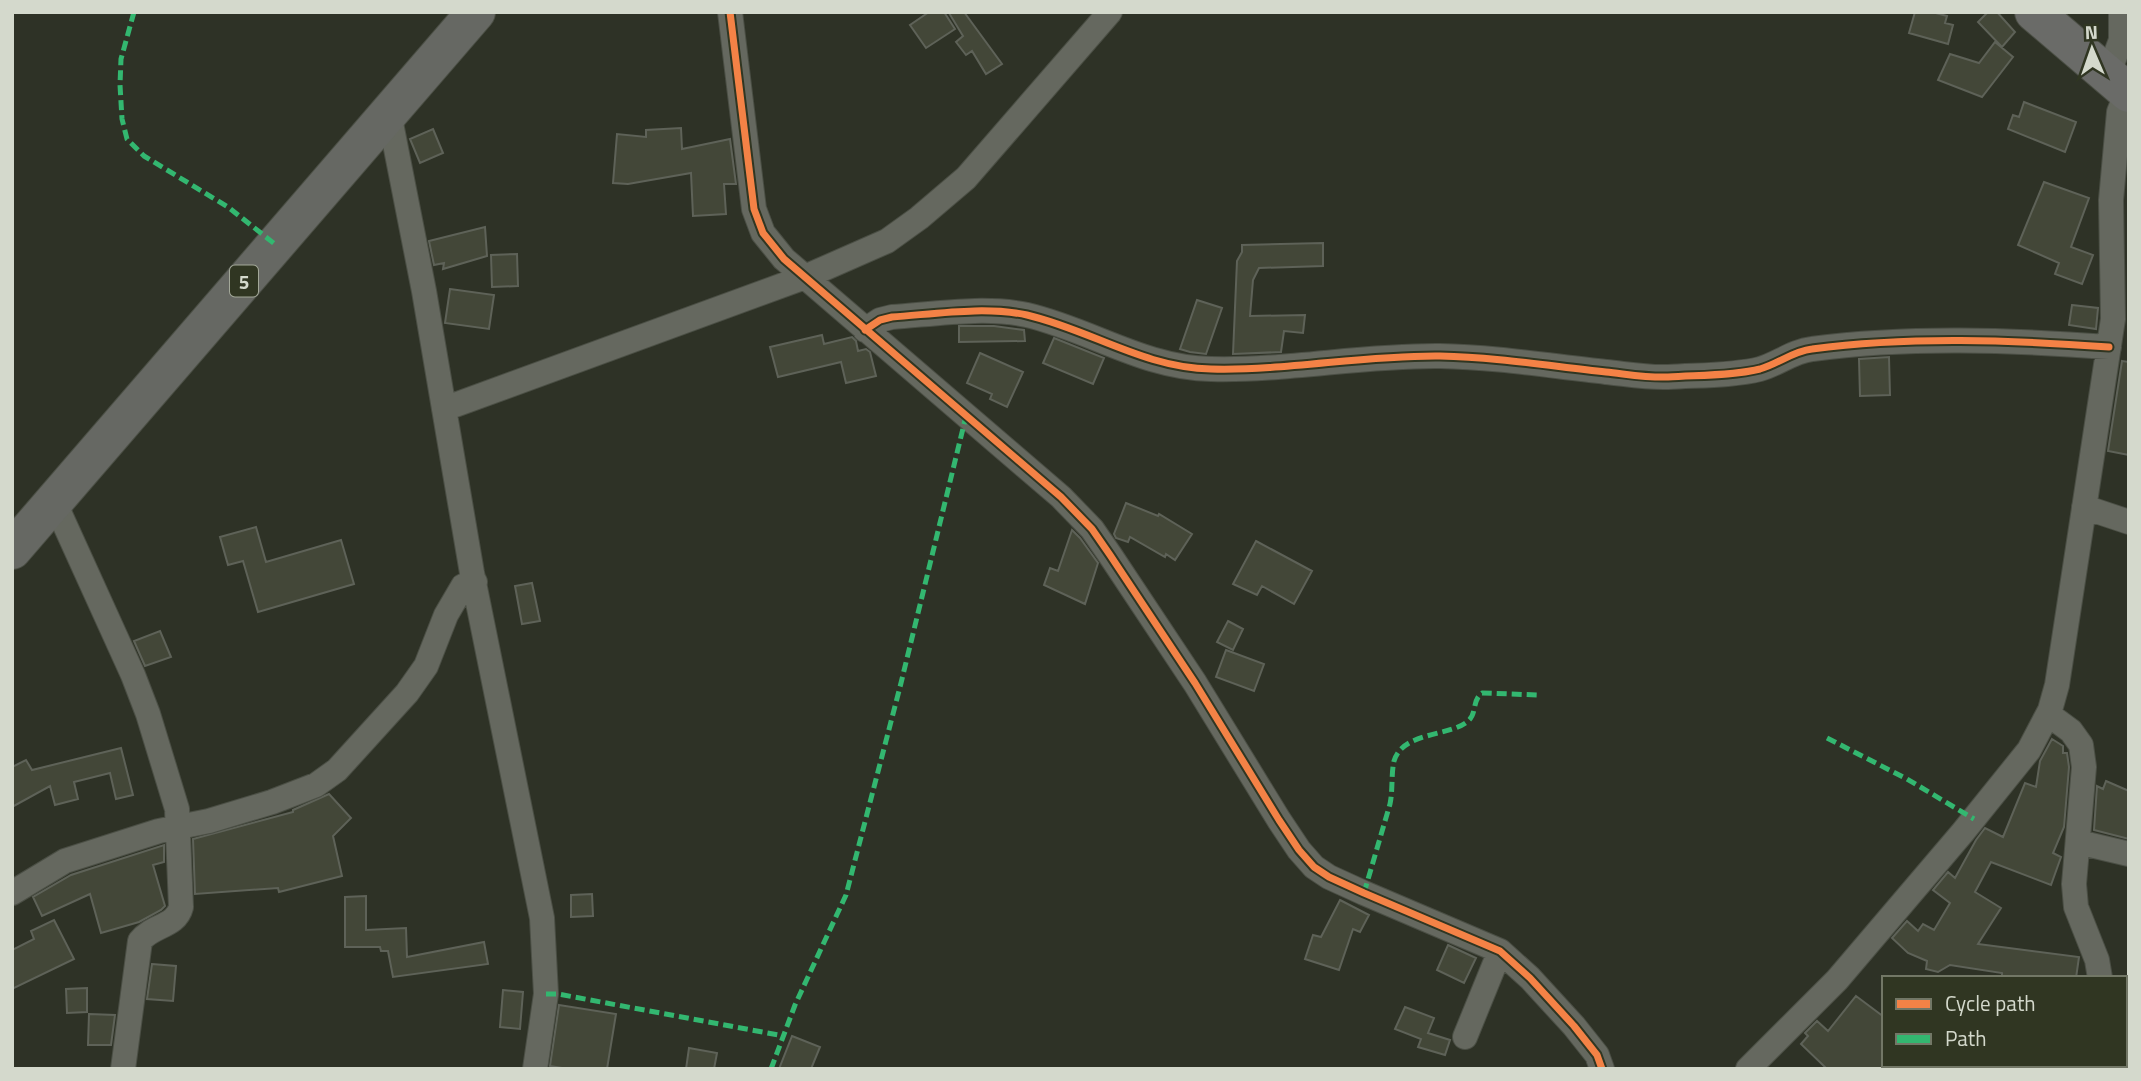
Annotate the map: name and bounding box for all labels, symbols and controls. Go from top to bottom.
north arrow [2057,14,2127,84]
text: N [2084,17,2098,46]
road number: 5 [230,266,258,296]
legend [1882,976,2127,1067]
text: Cycle path [1945,987,2036,1019]
text: Path [1945,1022,1987,1054]

